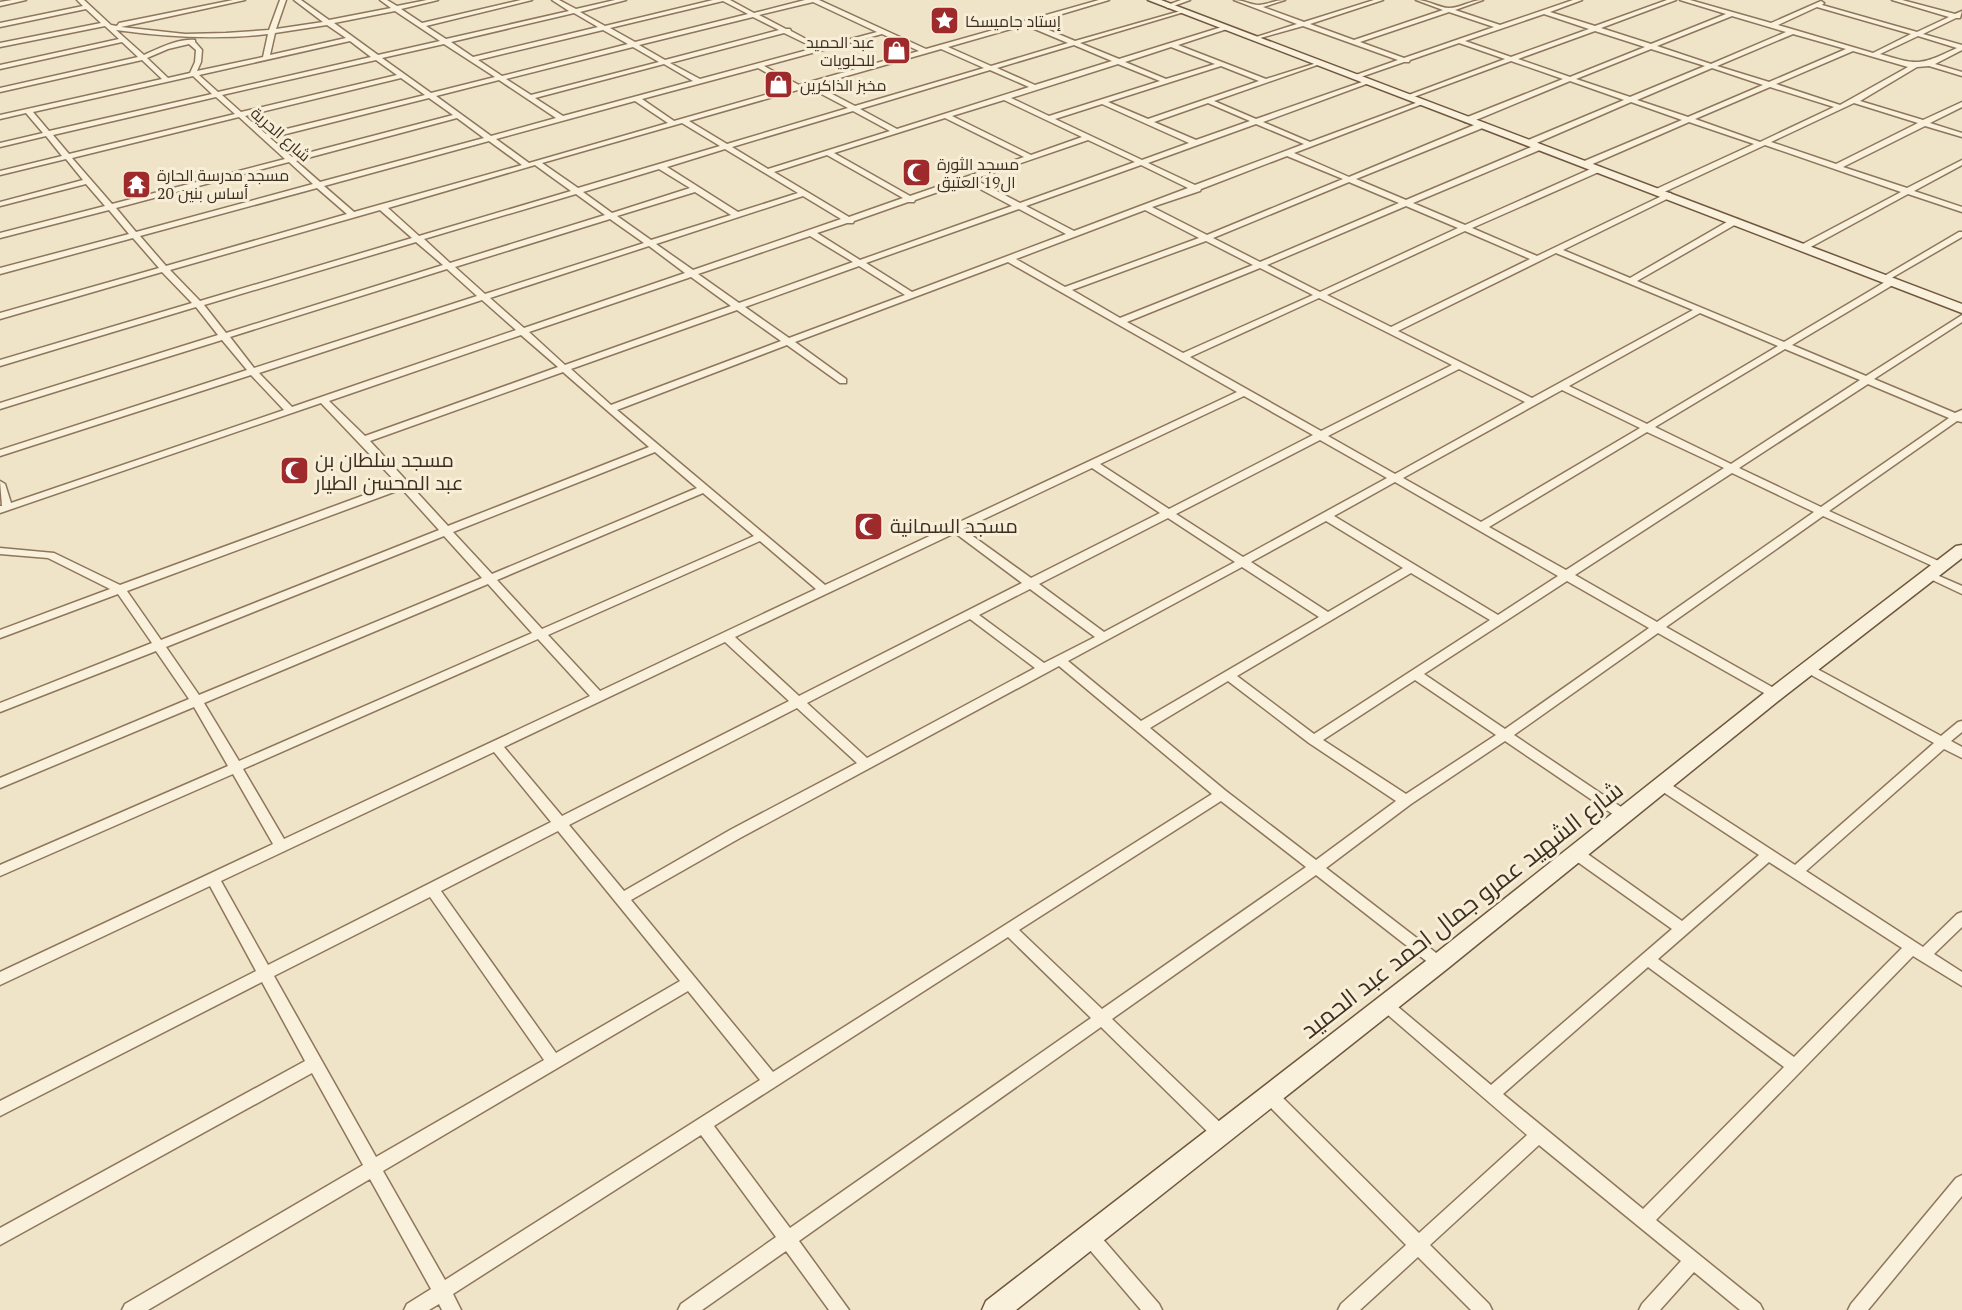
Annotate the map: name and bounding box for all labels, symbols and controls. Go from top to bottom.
place icon: إستاد جاميسكا [928,5,960,37]
place label: إستاد جاميسكا [965,10,1061,32]
place label: عبد الحميد للحلويات [806,31,875,71]
shop icon: عبد الحميد للحلويات [880,35,912,67]
shop icon: مخبز الذاكرين [763,69,795,101]
place label: مخبز الذاكرين [800,74,886,96]
street label: شارع الحرية [246,102,316,167]
place label: مسجد الثورة ال19 العتيق [937,153,1019,193]
mosque icon: مسجد الثورة ال19 العتيق [900,157,932,189]
place label: مسجد مدرسة الحارة 20 أساس بنين [157,164,289,204]
temple icon: مسجد مدرسة الحارة 20 أساس بنين [120,168,152,200]
place label: مسجد سلطان بن عبد المحسن الطيار [314,446,463,496]
mosque icon: مسجد سلطان بن عبد المحسن الطيار [278,455,310,487]
mosque icon: مسجد السمانية [853,510,885,542]
place label: مسجد السمانية [890,512,1018,539]
street label: شارع الشهيد عمرو جمال احمد عبد الحميد [1294,773,1630,1046]

